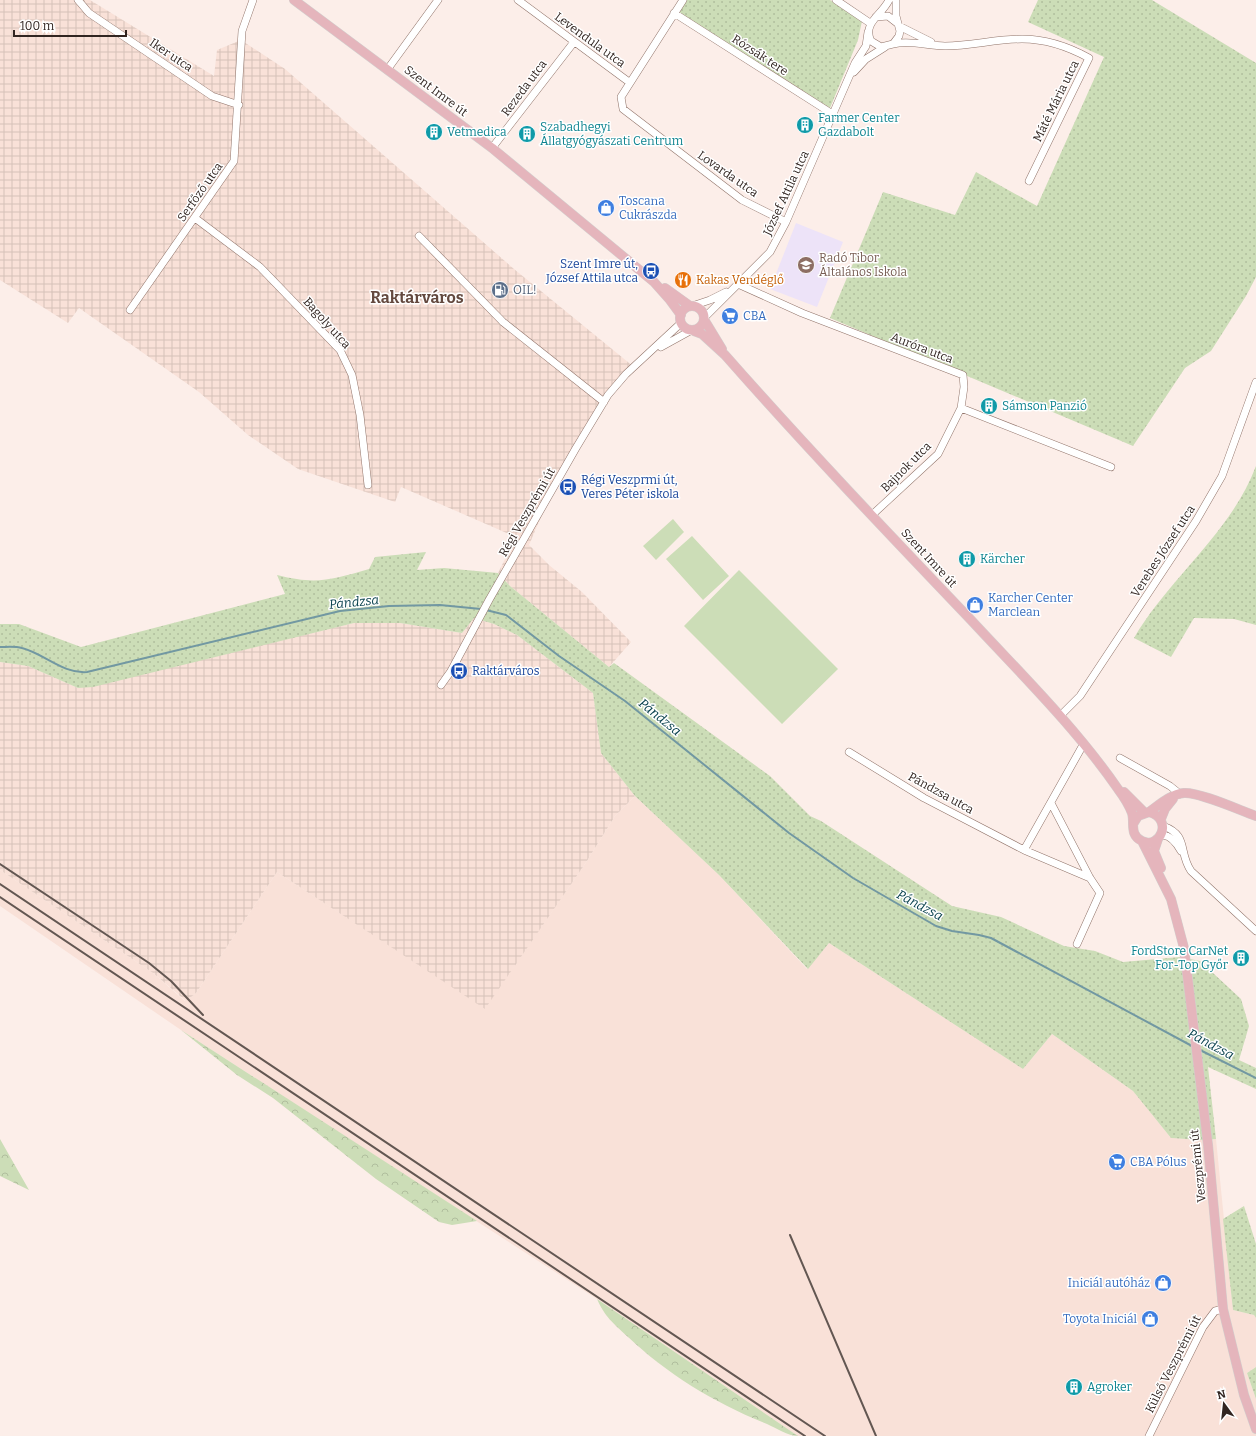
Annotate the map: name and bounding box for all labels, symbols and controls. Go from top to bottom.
street label: Levendula utca [552,10,628,71]
scale bar [14,12,126,38]
text: 100 m [20,19,55,33]
street label: Rózsák tere [729,32,791,78]
street label: Iker utca [147,35,196,75]
street label: Rezeda utca [498,57,550,119]
street label: Máté Mária utca [1030,58,1082,144]
street label: Szent Imre út [402,63,471,120]
place label: Farmer Center Gazdabolt [818,111,900,139]
building icon: Farmer Center Gazdabolt [795,115,815,135]
place label: Szabadhegyi Állatgyógyászati Centrum [540,120,684,148]
building icon: Vetmedica [424,122,444,142]
building icon: Szabadhegyi Állatgyógyászati Centrum [517,124,537,144]
place label: Vetmedica [447,125,507,139]
street label: Lovarda utca [695,148,761,200]
street label: József Attila utca [760,148,812,239]
street label: Serfőző utca [175,159,226,224]
place label: Toscana Cukrászda [619,194,677,222]
shop icon: Toscana Cukrászda [596,198,616,218]
place label: Radó Tibor Általános Iskola [819,251,907,279]
school or university icon: Radó Tibor Általános Iskola [796,255,816,275]
place label: Szent Imre út, József Attila utca [545,257,638,285]
bus stop icon: Szent Imre út, József Attila utca [641,261,661,281]
restaurant icon: Kakas Vendéglő [673,270,693,290]
place label: Kakas Vendéglő [696,273,784,287]
fuel station icon: OIL! [490,280,510,300]
place label: OIL! [513,283,537,297]
district label: Raktárváros [370,288,464,307]
street label: Bagoly utca [301,295,354,352]
supermarket icon: CBA [720,306,740,326]
place label: CBA [743,309,767,323]
street label: Auróra utca [889,330,955,366]
building icon: Sámson Panzió [979,396,999,416]
place label: Sámson Panzió [1002,399,1087,413]
street label: Bajnok utca [878,439,934,495]
street label: Régi Veszprémi út [496,465,558,559]
place label: Régi Veszprmi út, Veres Péter iskola [581,473,680,501]
bus stop icon: Régi Veszprmi út, Veres Péter iskola [558,477,578,497]
street label: Verebes József utca [1128,502,1198,600]
street label: Szent Imre út [898,526,960,591]
building icon: Kärcher [957,549,977,569]
place label: Kärcher [980,552,1026,566]
place label: Karcher Center Marclean [988,591,1074,619]
water label: Pándzsa [328,592,380,612]
shop icon: Karcher Center Marclean [965,595,985,615]
bus stop icon: Raktárváros [449,661,469,681]
place label: Raktárváros [472,664,540,678]
water label: Pándzsa [636,695,684,739]
street label: Pándzsa utca [906,769,977,817]
water label: Pándzsa [894,887,946,923]
place label: FordStore CarNet For-Top Győr [1131,944,1229,972]
building icon: FordStore CarNet For-Top Győr [1231,948,1251,968]
water label: Pándzsa [1185,1026,1237,1062]
street label: Veszprémi út [1187,1128,1209,1203]
supermarket icon: CBA Pólus [1107,1152,1127,1172]
place label: CBA Pólus [1130,1155,1187,1169]
shop icon: Iniciál autóház [1153,1273,1173,1293]
place label: Iniciál autóház [1068,1276,1150,1290]
shop icon: Toyota Iniciál [1140,1309,1160,1329]
place label: Toyota Iniciál [1063,1312,1138,1326]
street label: Külső Veszprémi út [1142,1312,1204,1415]
building icon: Agroker [1064,1377,1084,1397]
place label: Agroker [1087,1380,1133,1394]
north arrow [1204,1384,1244,1424]
text: N [1216,1387,1228,1402]

